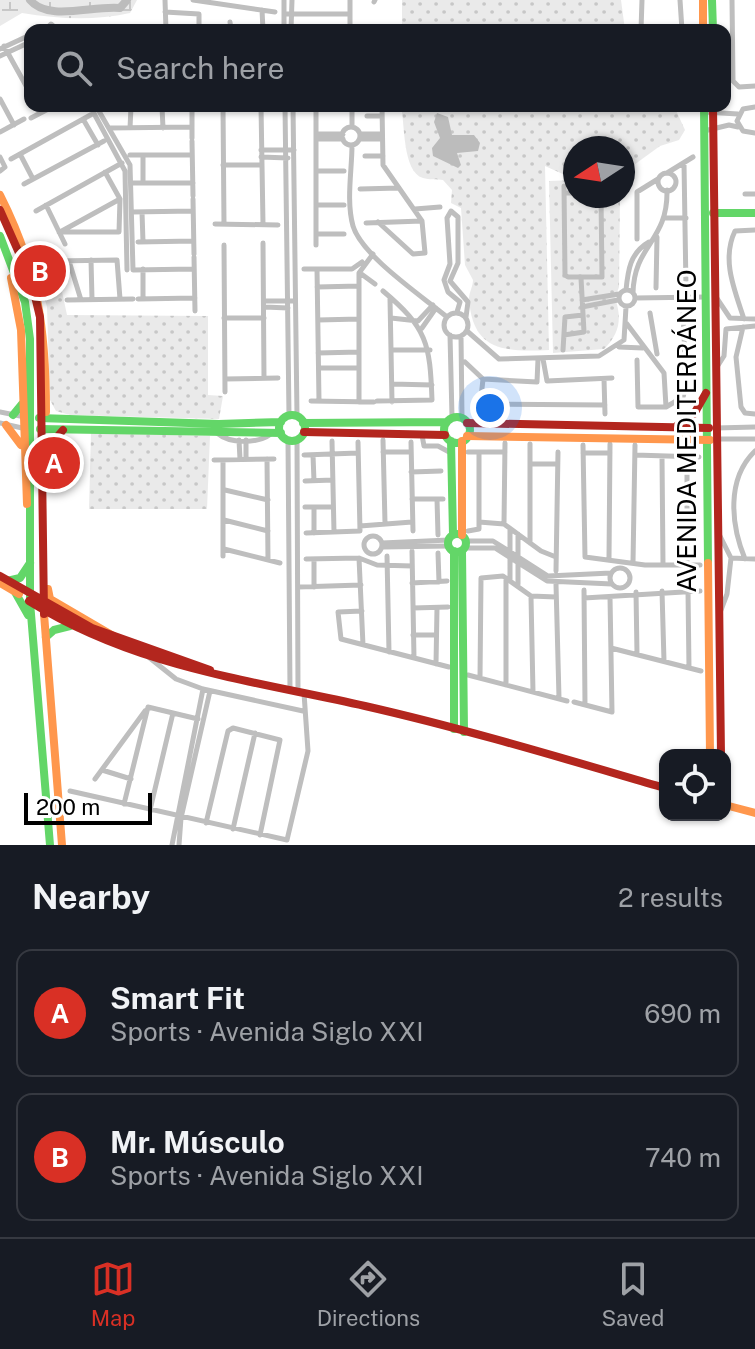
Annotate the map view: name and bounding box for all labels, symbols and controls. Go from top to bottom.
search box [24,24,731,112]
icon: search [52,46,96,90]
text: Search here [116,50,284,86]
north arrow [563,136,635,208]
pin: B [14,241,66,301]
street label: AVENIDA MEDITERRÁNEO [671,269,702,593]
your location [470,388,510,428]
pin: A [28,433,80,493]
map controls [659,749,731,821]
button: locate [659,749,731,821]
scale bar [24,789,152,825]
text: 200 m [36,794,100,820]
text: Nearby [32,877,150,917]
text: 2 results [618,882,723,913]
text: Smart Fit [110,980,245,1016]
text: A [51,998,69,1029]
text: 690 m [644,998,721,1029]
text: Sports · Avenida Siglo XXI [110,1016,424,1047]
text: Mr. Músculo [110,1124,285,1160]
text: B [51,1142,69,1173]
text: 740 m [645,1142,721,1173]
text: Sports · Avenida Siglo XXI [110,1160,424,1191]
tab: Map [91,1257,135,1331]
tab: Directions [317,1257,420,1331]
tab: Saved [601,1257,664,1331]

